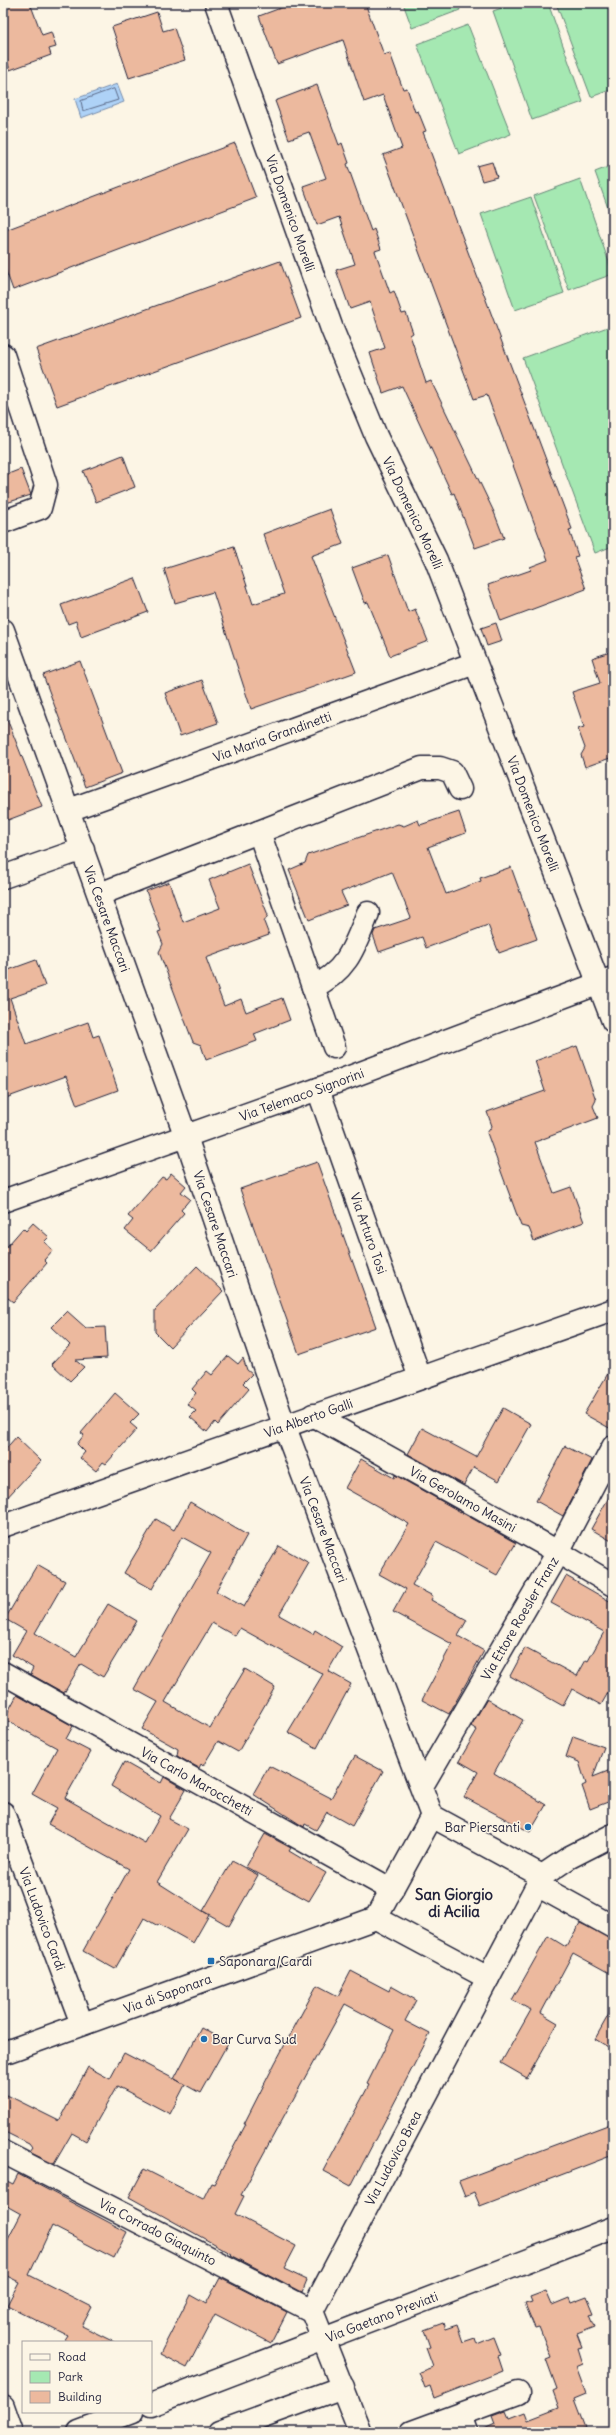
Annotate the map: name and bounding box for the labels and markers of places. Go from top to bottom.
place label: Bar Piersanti [445,1819,520,1836]
marker: Bar Piersanti [523,1822,533,1832]
place label: Saponara/Cardi [219,1953,312,1970]
marker: Saponara/Cardi [206,1956,216,1966]
place label: Bar Curva Sud [212,2031,297,2048]
marker: Bar Curva Sud [199,2034,209,2044]

